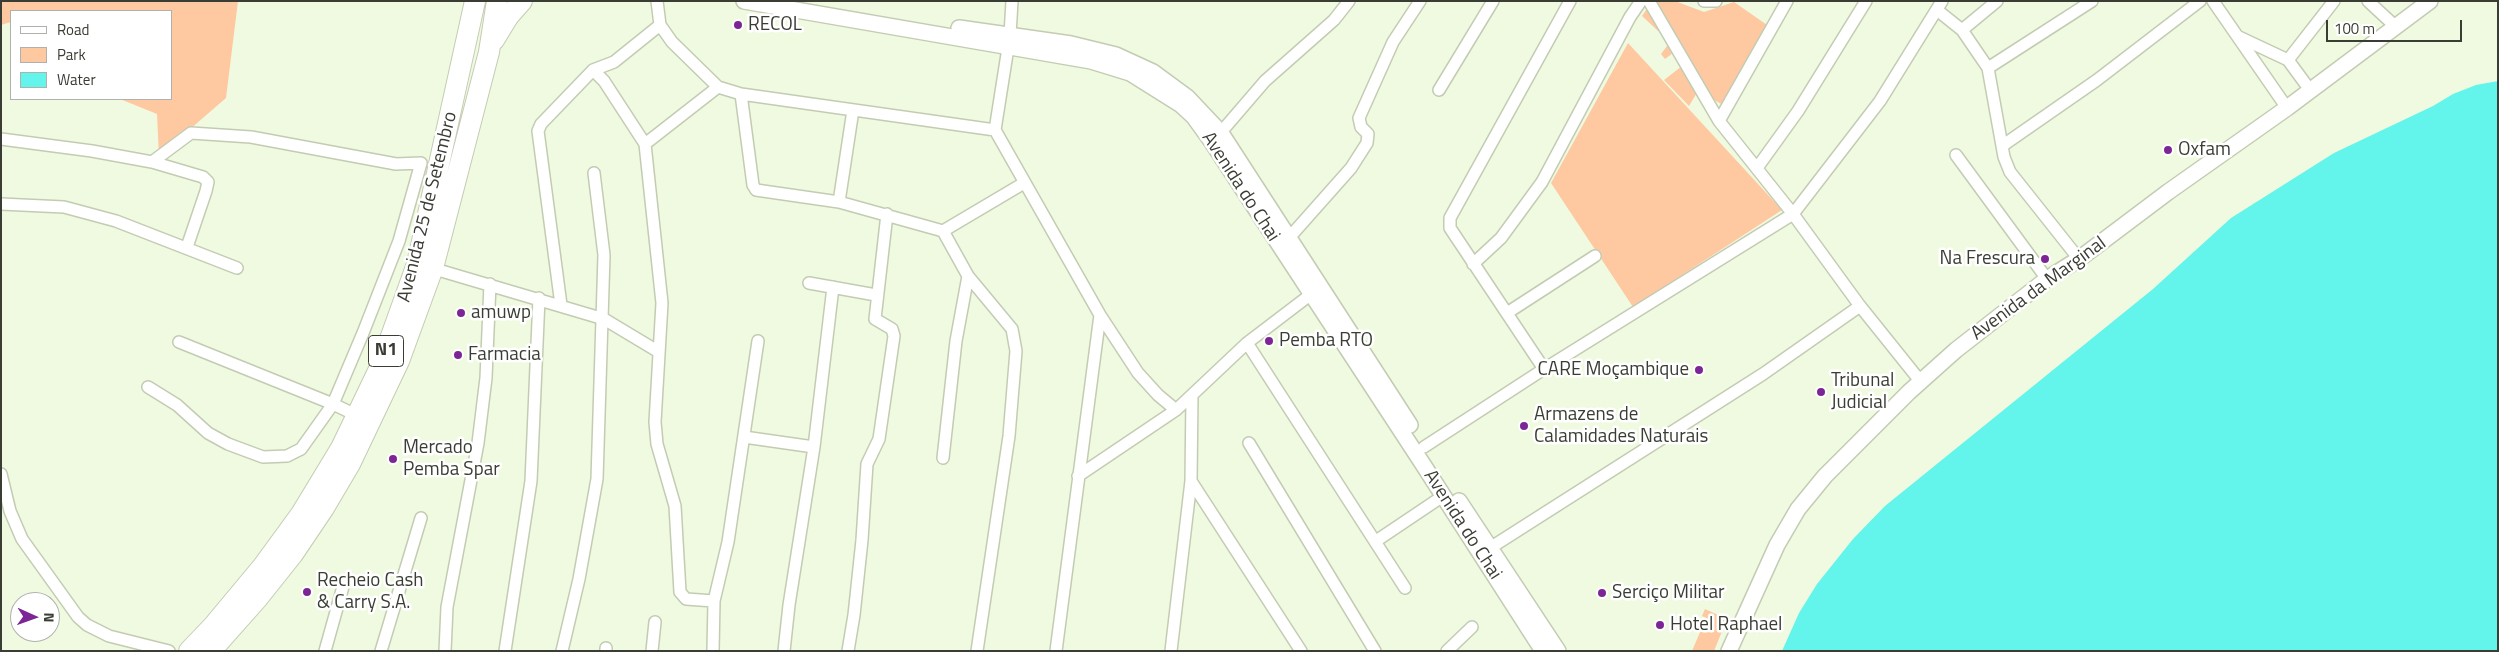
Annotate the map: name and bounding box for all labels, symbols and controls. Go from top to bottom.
legend [10,10,172,100]
scale bar [2329,10,2465,42]
place label: RECOL [748,14,802,36]
text: 100 m [2334,17,2375,40]
text: Road [57,18,89,41]
marker: RECOL [732,19,744,31]
text: Park [57,43,86,66]
text: Water [57,68,96,91]
street label: Avenida 25 de Setembro [393,109,463,305]
street label: Avenida do Chai [1196,128,1284,246]
place label: Oxfam [2178,139,2231,161]
marker: Oxfam [2162,144,2174,156]
street label: Avenida da Marginal [1967,232,2111,346]
place label: Na Frescura [1940,248,2035,270]
marker: Na Frescura [2039,253,2051,265]
place label: amuwp [471,302,531,324]
marker: amuwp [455,307,467,319]
place label: Pemba RTO [1279,330,1373,352]
marker: Pemba RTO [1263,335,1275,347]
road number: N1 [368,336,404,366]
place label: Farmacia [468,344,541,366]
marker: Farmacia [452,349,464,361]
place label: CARE Moçambique [1538,359,1689,381]
marker: CARE Moçambique [1693,364,1705,376]
place label: Tribunal Judicial [1831,370,1894,414]
marker: Tribunal Judicial [1815,386,1827,398]
place label: Armazens de Calamidades Naturais [1534,404,1708,448]
marker: Armazens de Calamidades Naturais [1518,420,1530,432]
place label: Mercado Pemba Spar [403,437,500,481]
marker: Mercado Pemba Spar [387,453,399,465]
street label: Avenida do Chai [1418,466,1506,584]
place label: Recheio Cash & Carry S.A. [317,570,423,614]
place label: Serciço Militar [1612,582,1725,604]
marker: Recheio Cash & Carry S.A. [301,586,313,598]
marker: Serciço Militar [1596,587,1608,599]
north arrow [10,592,60,642]
text: N [39,612,60,623]
place label: Hotel Raphael [1670,614,1782,636]
marker: Hotel Raphael [1654,619,1666,631]

